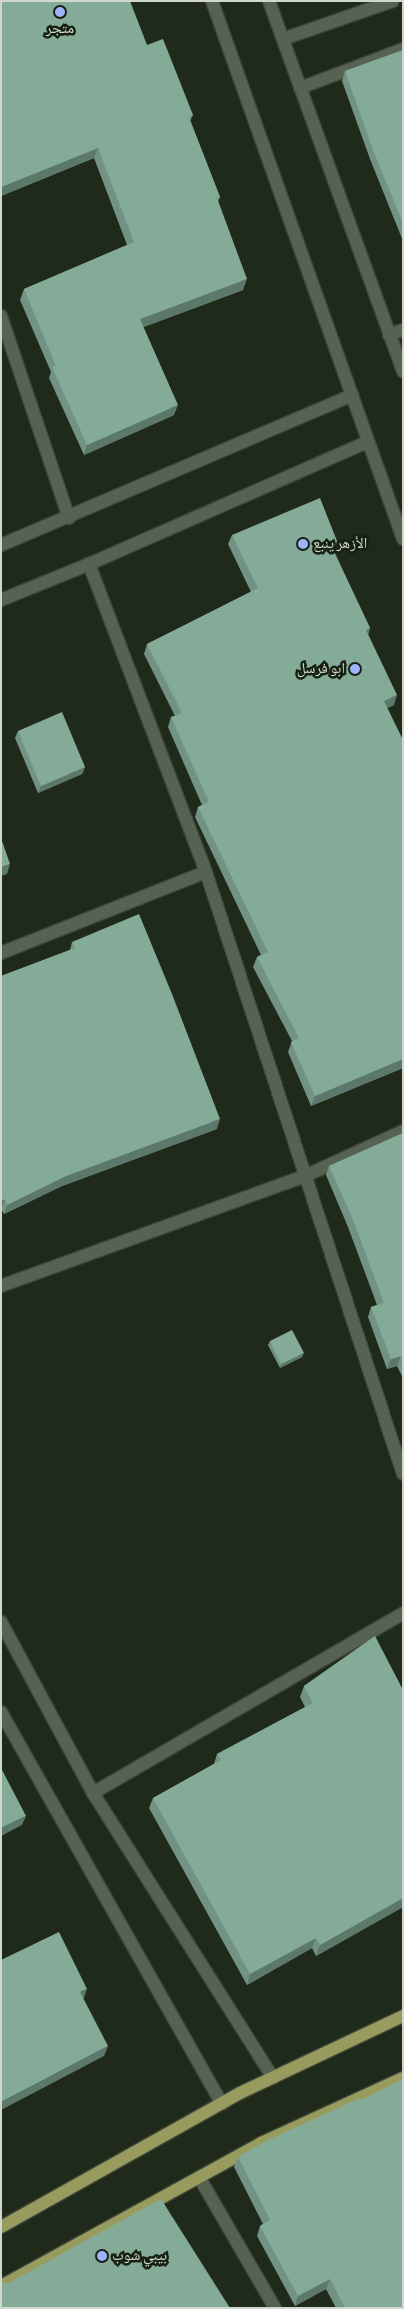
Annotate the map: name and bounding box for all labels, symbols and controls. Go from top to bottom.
marker: متجر [54,6,66,18]
place label: متجر [46,20,74,38]
place label: الأزهر ينبع [313,535,367,553]
marker: الأزهر ينبع [297,538,309,550]
place label: ابو فرسل [297,660,345,678]
marker: ابو فرسل [349,663,361,675]
place label: بيبي شوب [112,2247,167,2265]
marker: بيبي شوب [96,2250,108,2262]

